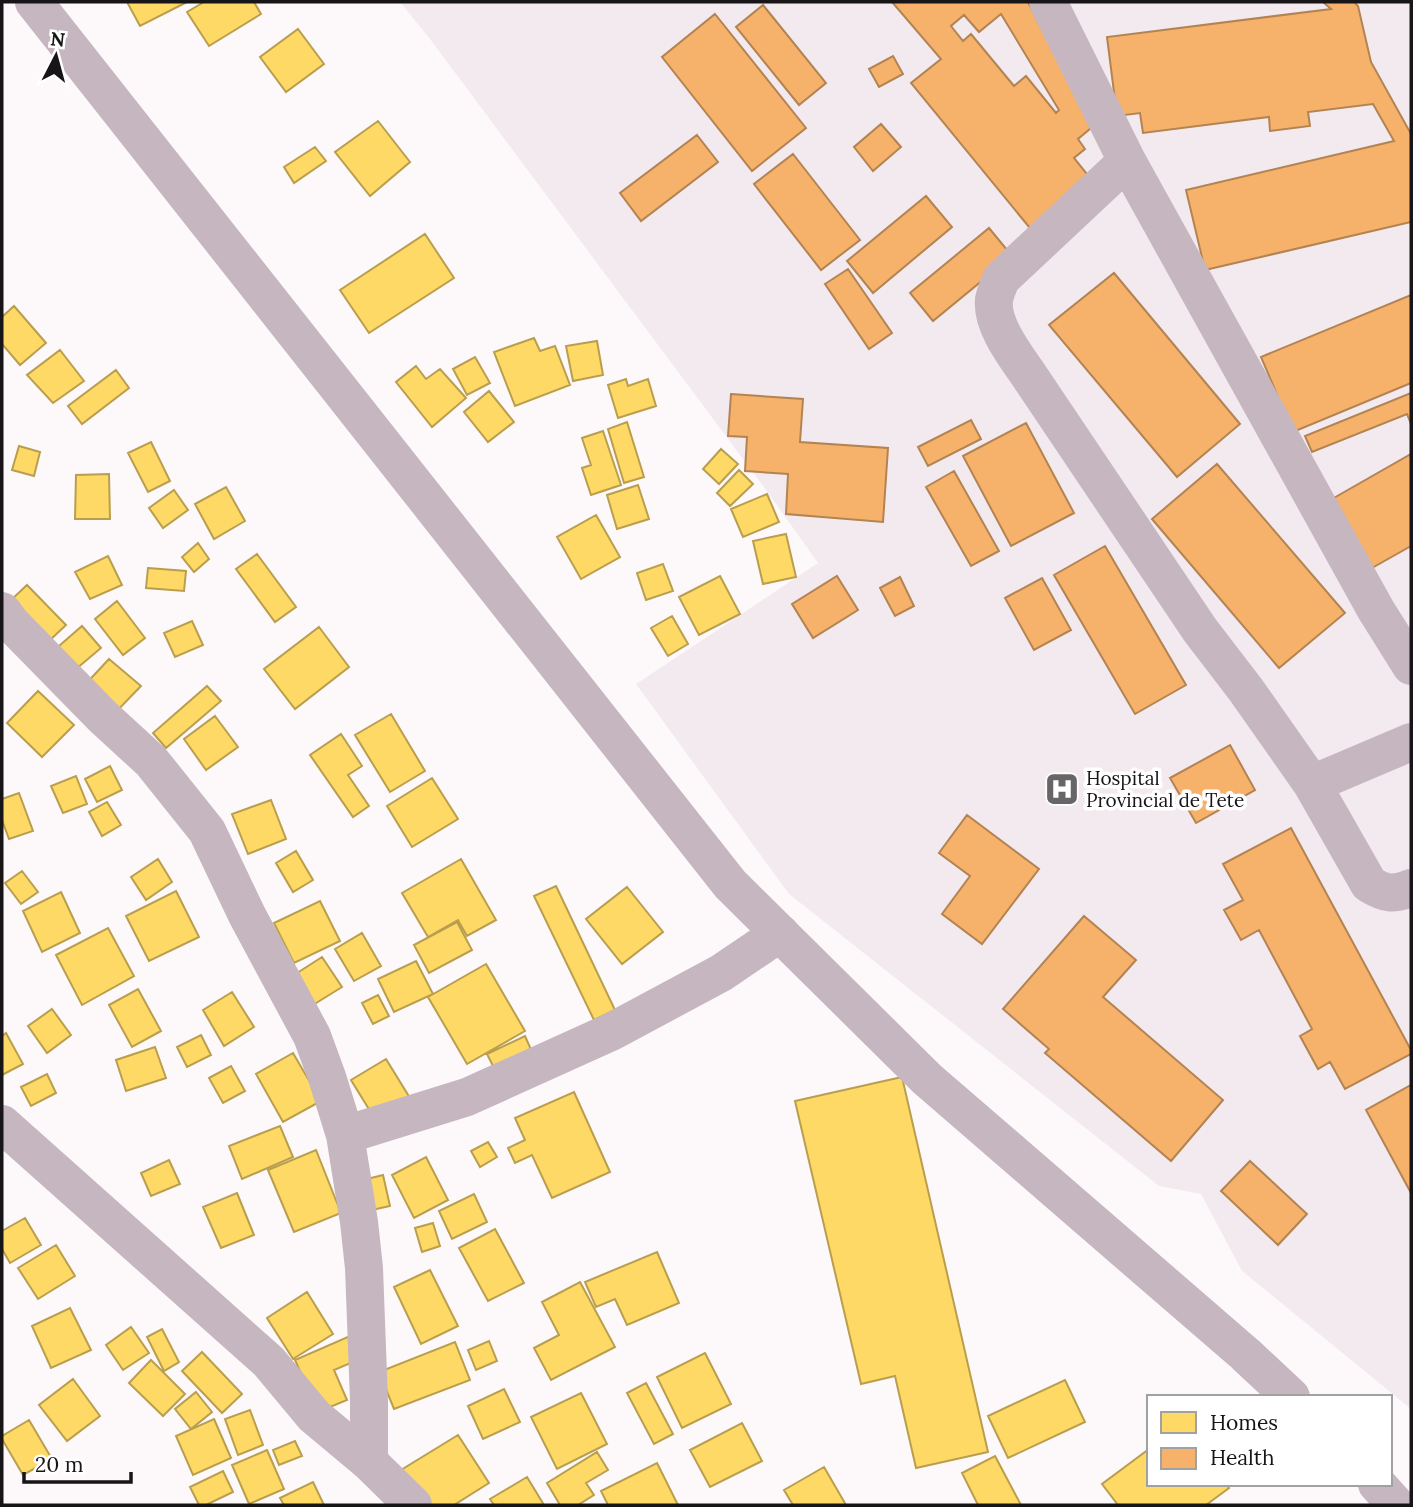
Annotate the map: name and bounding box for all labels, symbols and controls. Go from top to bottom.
north arrow [21,21,91,91]
text: N [49,26,67,52]
place label: Hospital Provincial de Tete [1086,766,1244,812]
hospital icon: Hospital Provincial de Tete [1043,770,1081,808]
legend [1147,1395,1392,1486]
text: Homes [1210,1409,1278,1436]
scale bar [24,1440,131,1484]
text: Health [1210,1444,1275,1471]
text: 20 m [35,1451,84,1478]

